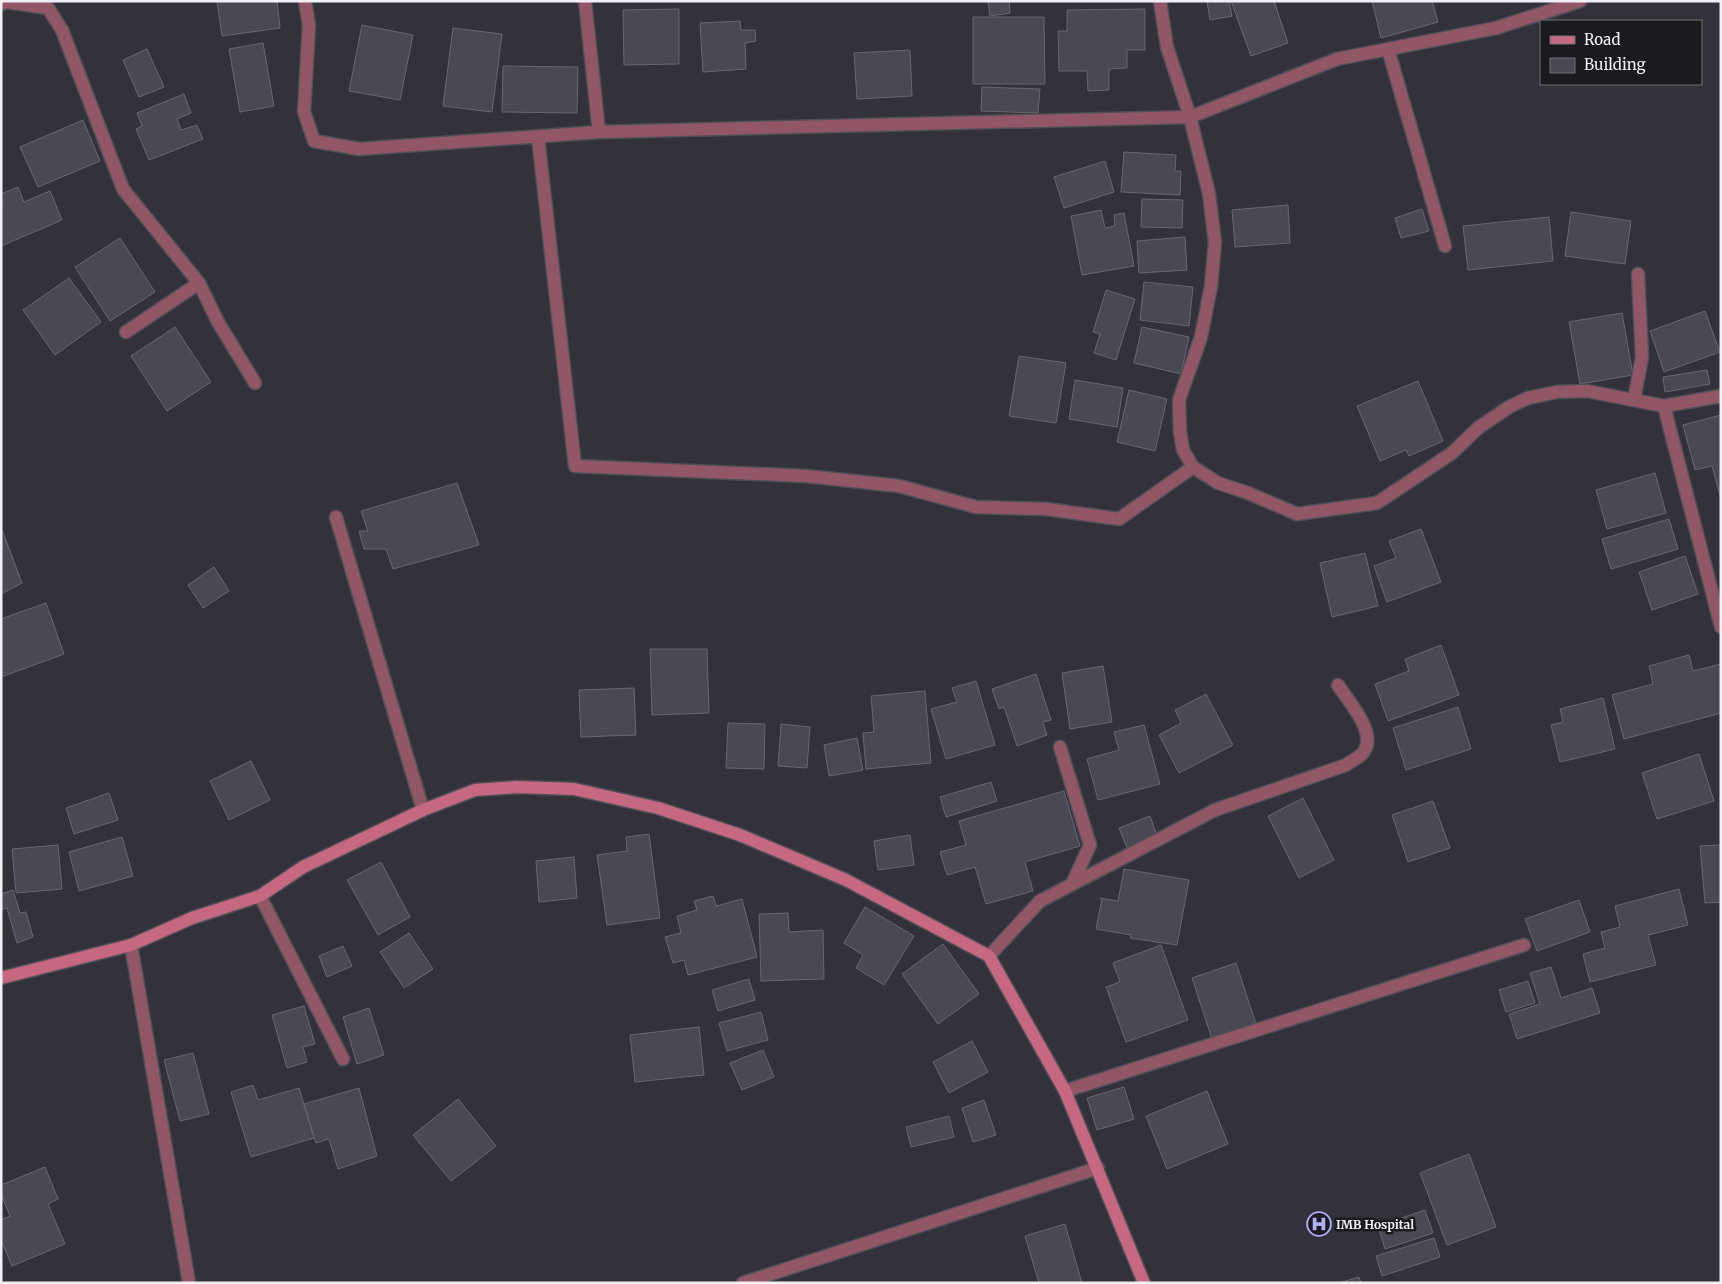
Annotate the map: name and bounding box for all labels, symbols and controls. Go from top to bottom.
legend [1540,20,1702,85]
text: Road [1584,30,1620,49]
text: Building [1584,55,1646,74]
hospital icon: IMB Hospital [1306,1211,1332,1237]
place label: IMB Hospital [1336,1217,1414,1232]

